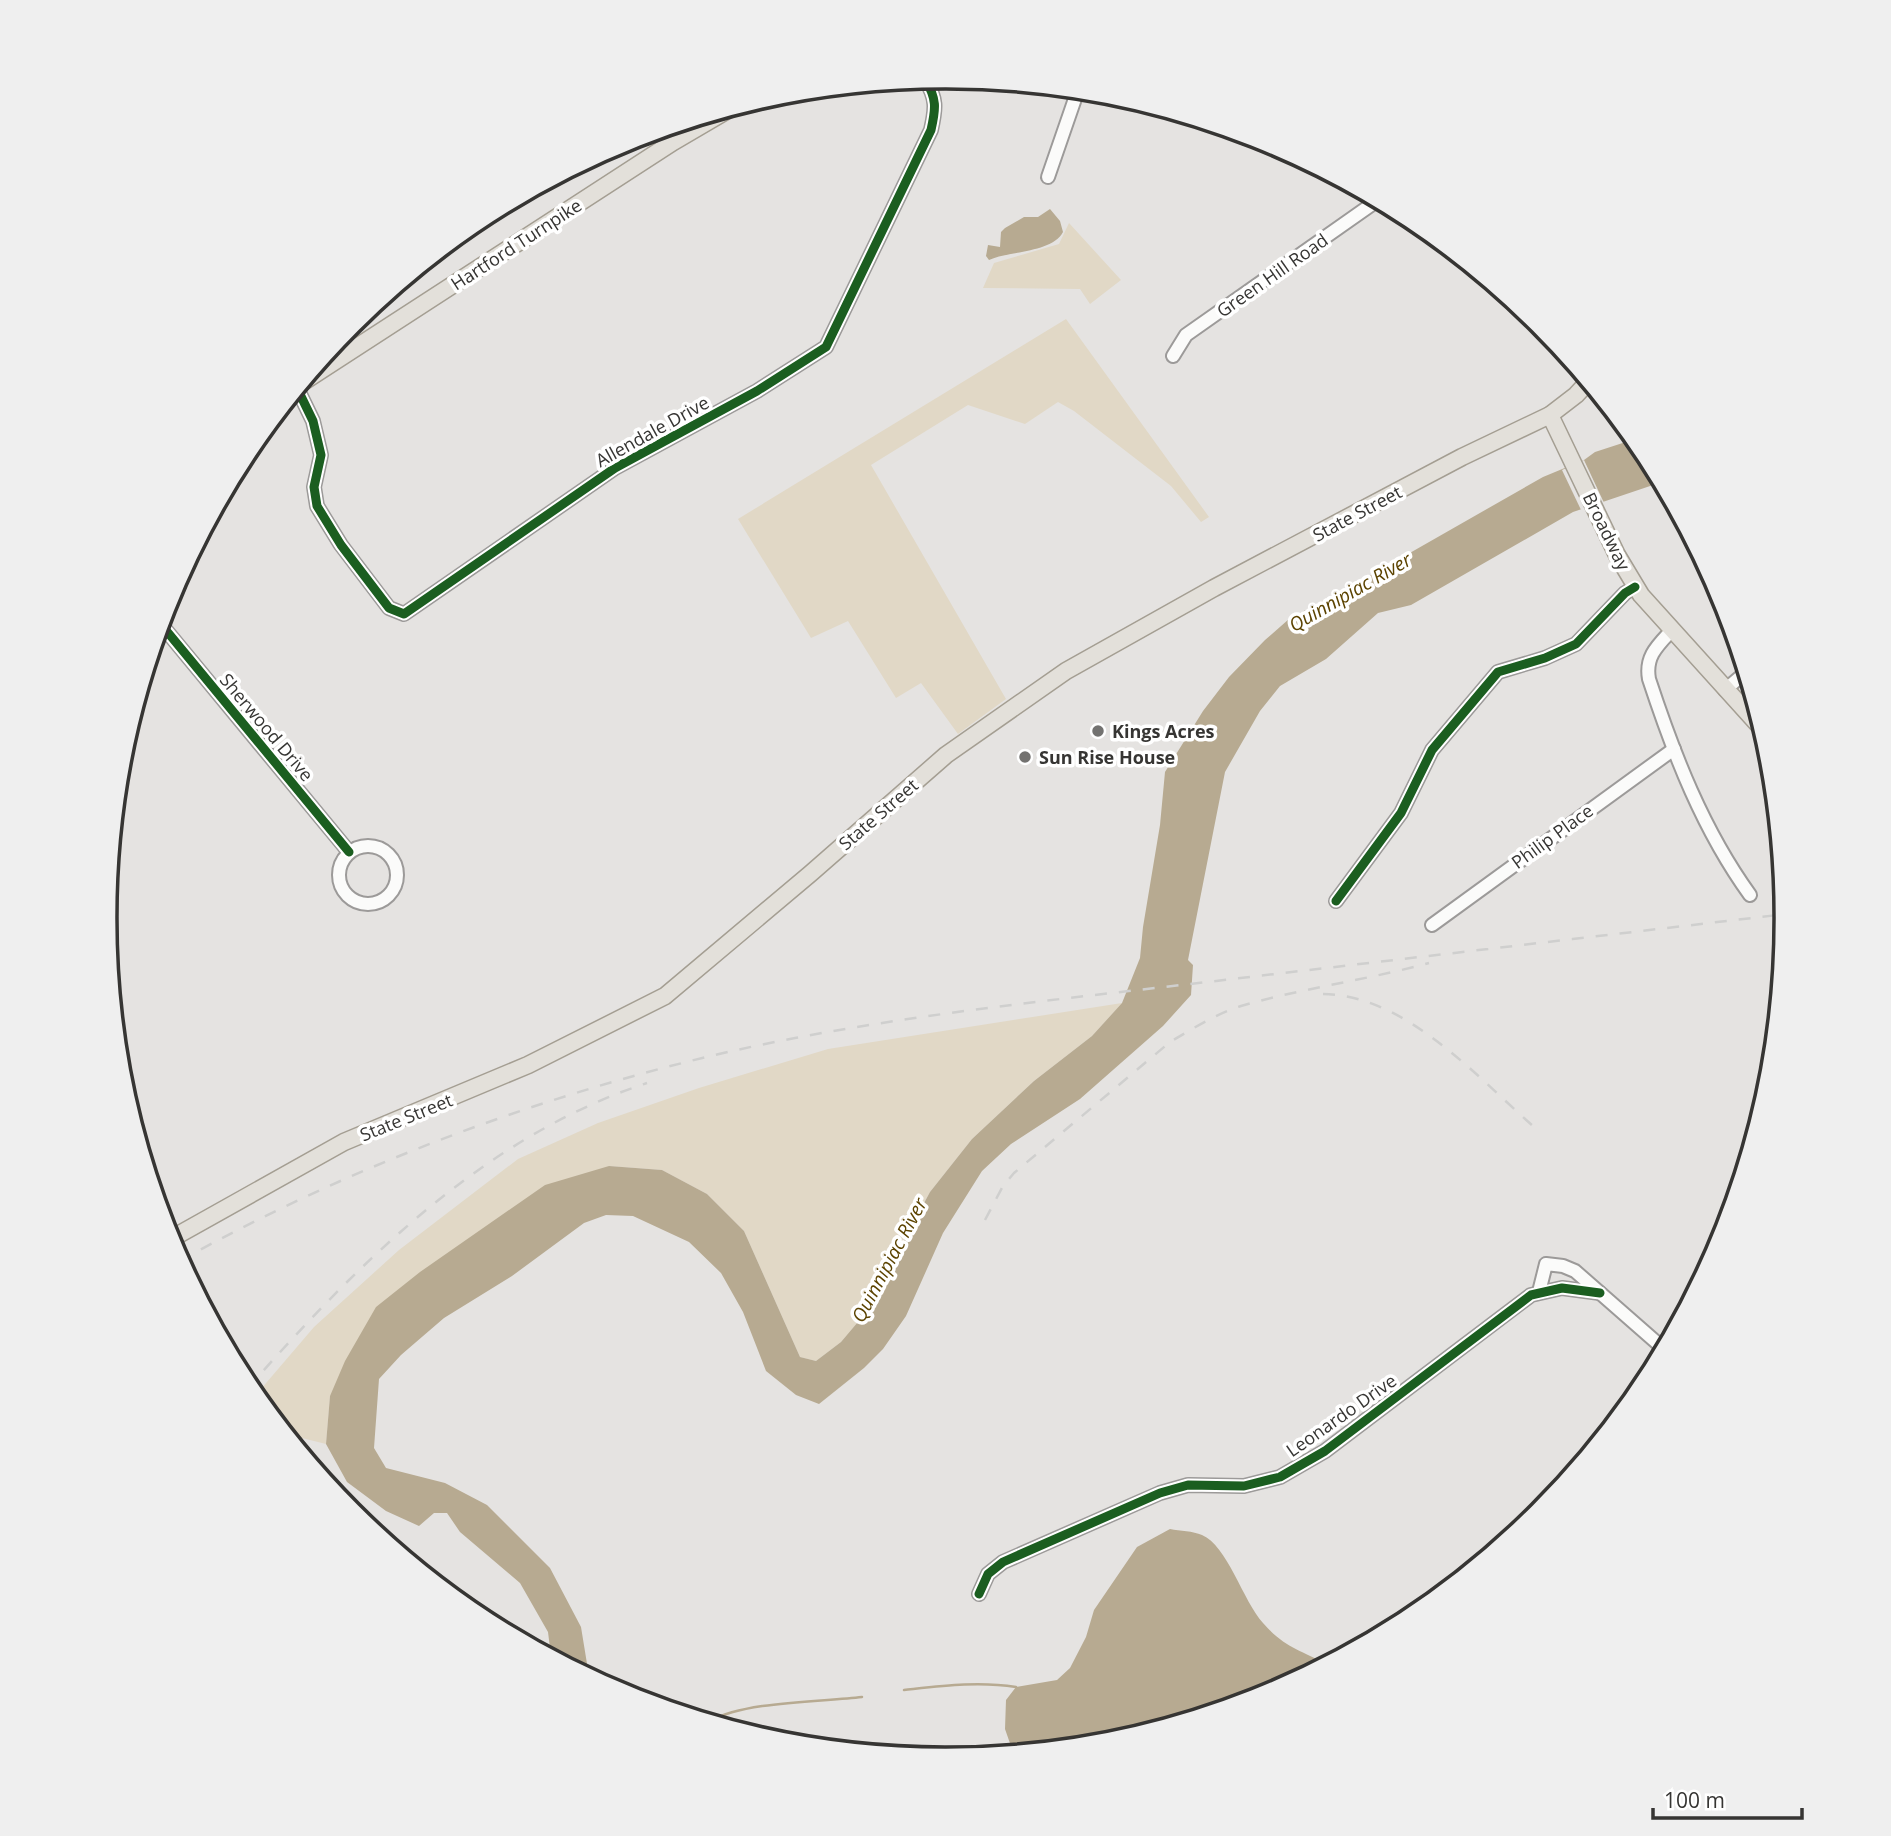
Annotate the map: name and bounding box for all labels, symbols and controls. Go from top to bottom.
street label: Hartford Turnpike [446,193,586,295]
street label: Green Hill Road [1212,228,1332,322]
street label: Allendale Drive [591,390,713,472]
street label: State Street [1308,479,1406,547]
street label: Broadway [1578,488,1637,575]
water label: Quinnipiac River [1284,546,1417,638]
street label: Sherwood Drive [215,668,319,786]
place label: Kings Acres [1112,719,1215,743]
marker: Kings Acres [1090,723,1106,739]
place label: Sun Rise House [1039,745,1175,769]
marker: Sun Rise House [1017,749,1033,765]
street label: State Street [833,773,923,855]
street label: Philip Place [1506,798,1598,874]
street label: State Street [356,1088,456,1146]
water label: Quinnipiac River [845,1192,933,1327]
street label: Leonardo Drive [1281,1368,1401,1462]
scale bar [1653,1776,1802,1820]
text: 100 m [1664,1786,1725,1814]

